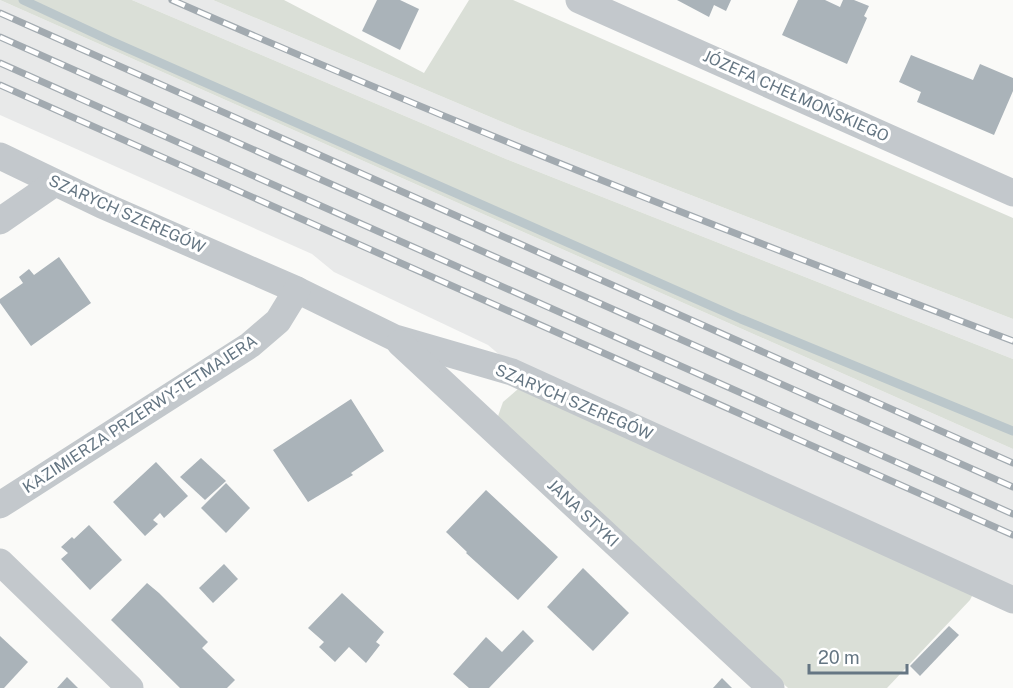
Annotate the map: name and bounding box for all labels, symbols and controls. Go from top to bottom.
street label: JÓZEFA CHEŁMOŃSKIEGO [700,45,892,146]
street label: SZARYCH SZEREGÓW [46,170,209,257]
street label: KAZIMIERZA PRZERWY-TETMAJERA [19,331,261,497]
street label: SZARYCH SZEREGÓW [492,359,656,444]
street label: JANA STYKI [544,475,622,551]
scale bar [809,637,906,675]
text: 20 m [818,647,860,668]

